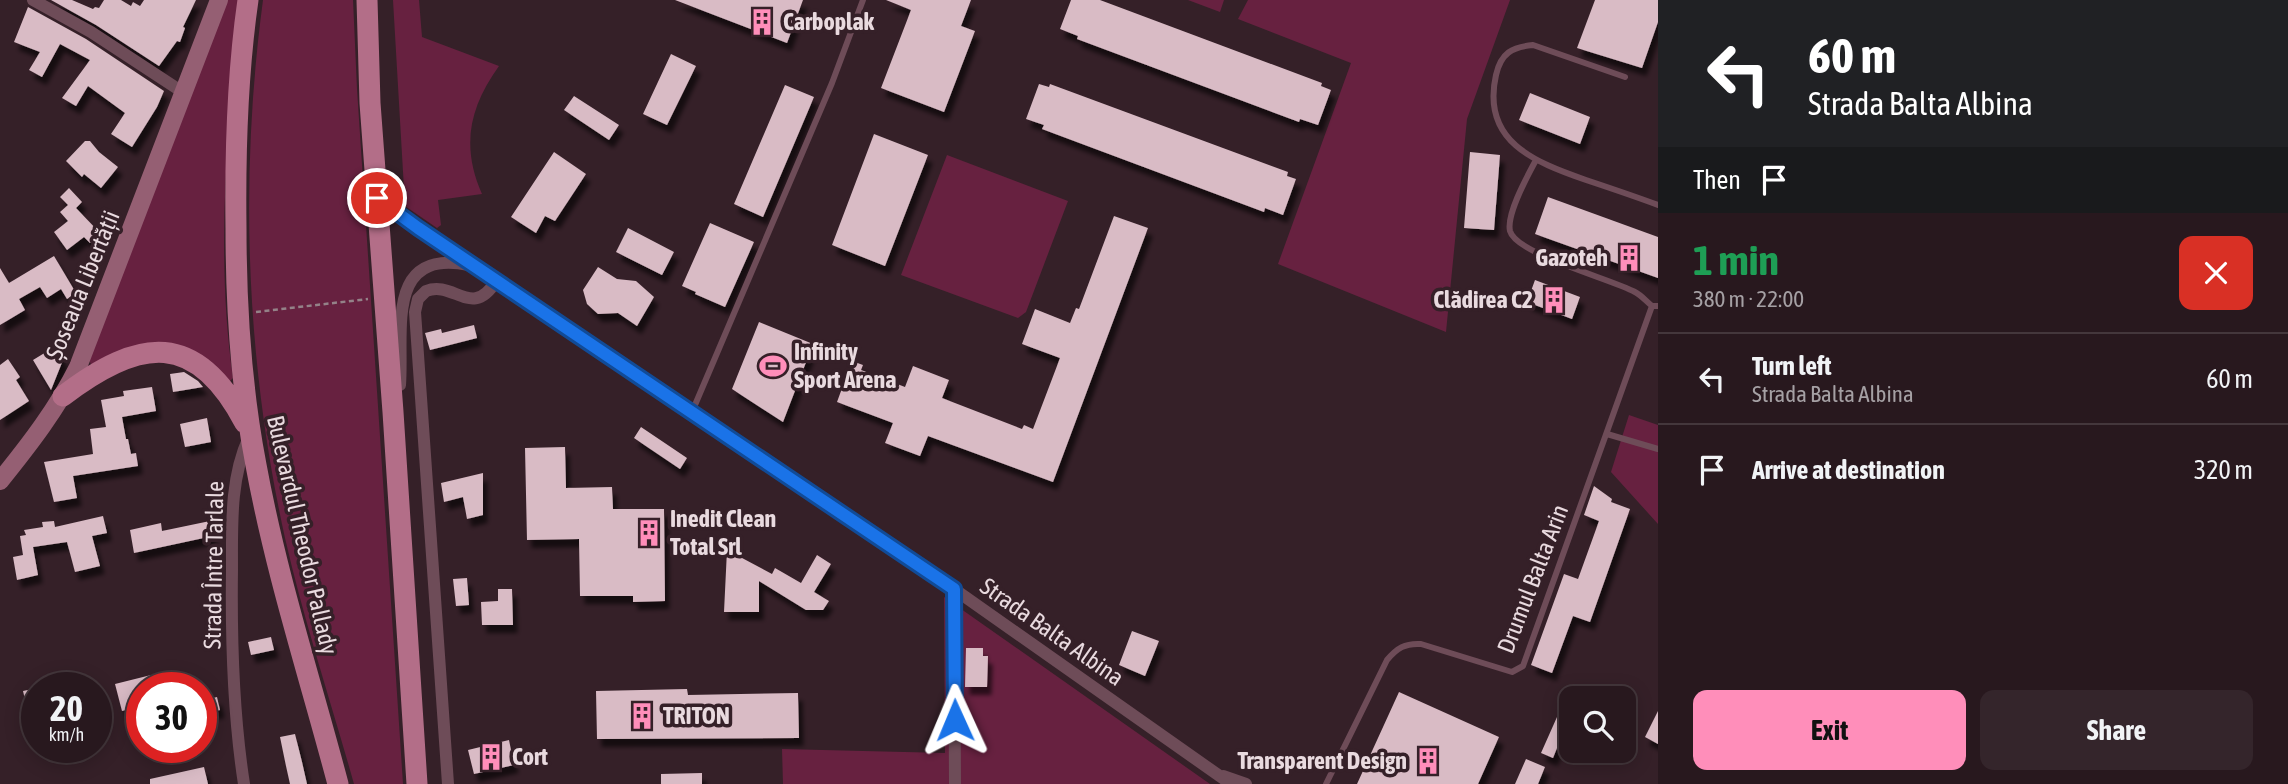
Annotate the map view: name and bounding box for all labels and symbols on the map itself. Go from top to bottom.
building icon: Carboplak [747,7,777,37]
place label: Carboplak [783,8,875,35]
pin [347,168,407,228]
street label: Șoseaua Libertății [40,207,125,363]
building icon: Gazoteh [1614,243,1644,273]
place label: Gazoteh [1535,244,1608,271]
building icon: Clădirea C2 [1539,285,1569,315]
place label: Clădirea C2 [1433,286,1533,313]
place label: Infinity Sport Arena [794,338,896,393]
sports icon: Infinity Sport Arena [758,351,788,381]
street label: Bulevardul Theodor Pallady [262,413,343,657]
street label: Strada Între Tarlale [199,481,228,649]
street label: Drumul Balta Arin [1492,501,1573,657]
place label: Inedit Clean Total Srl [670,505,776,560]
building icon: Inedit Clean Total Srl [634,518,664,548]
street label: Strada Balta Albina [975,572,1129,691]
speed limit sign: 30 [126,672,217,763]
position arrow [918,683,992,757]
building icon: TRITON [627,701,657,731]
place label: TRITON [663,702,730,729]
building icon: Cort [476,742,506,772]
place label: Cort [512,743,548,770]
building icon: Transparent Design [1413,746,1443,776]
place label: Transparent Design [1237,747,1407,774]

